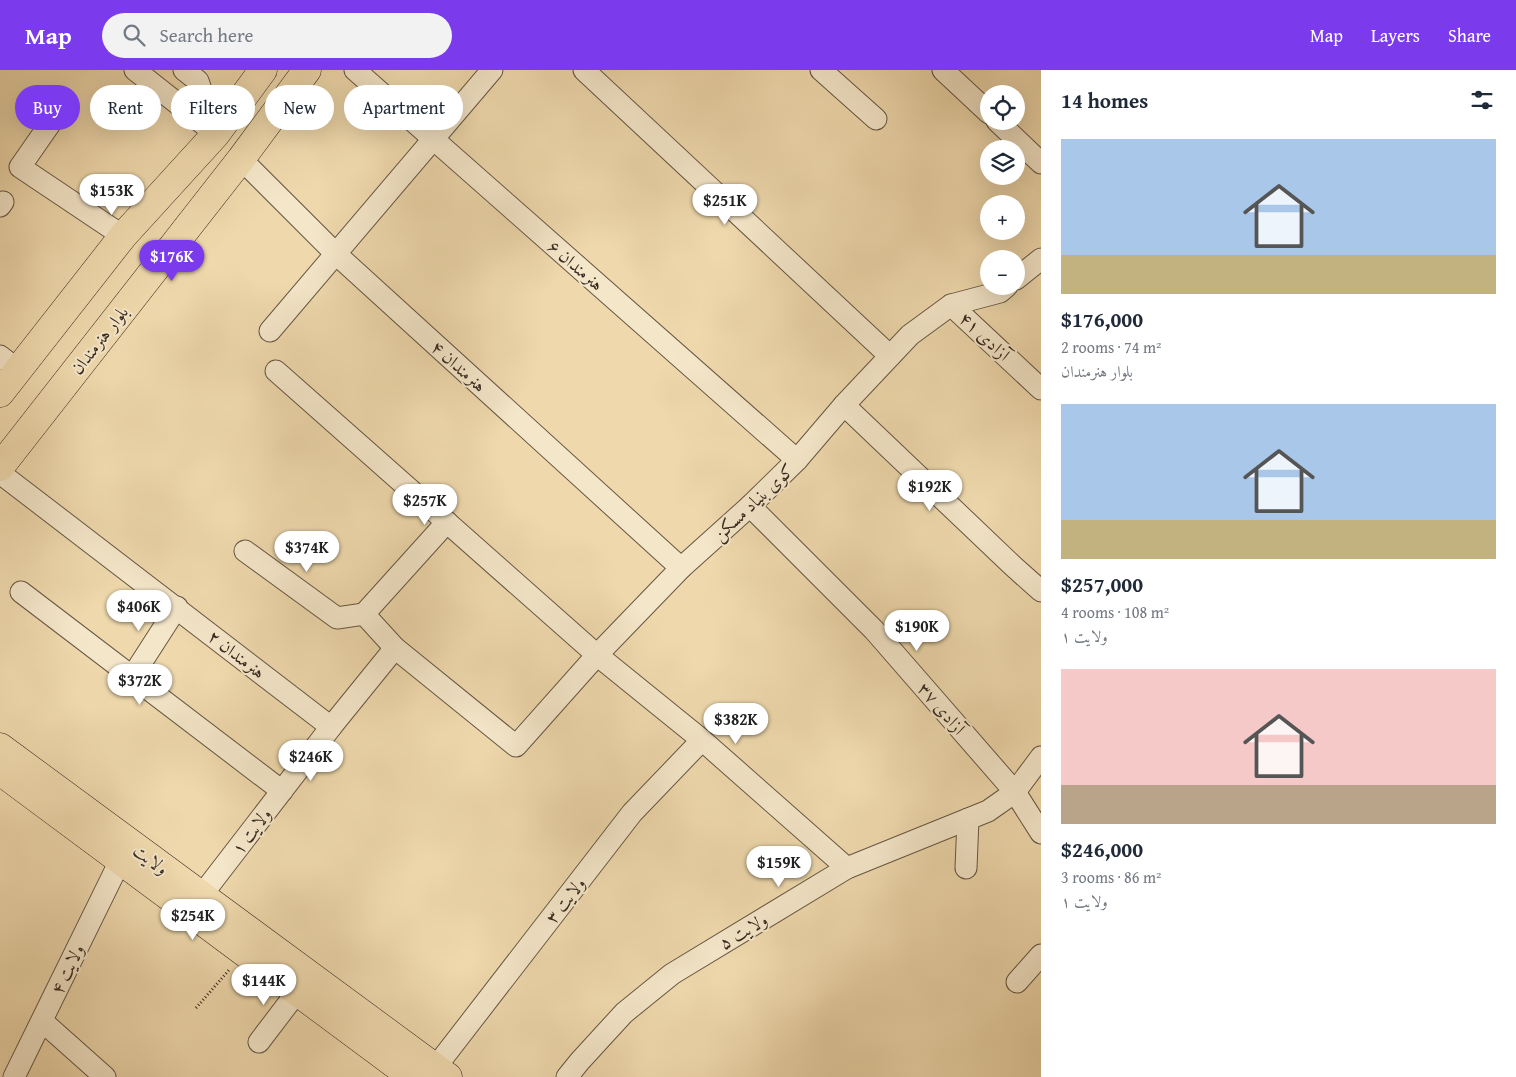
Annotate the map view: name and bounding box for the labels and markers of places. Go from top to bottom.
pin: $153K [77,174,147,216]
pin: $251K [690,184,760,226]
pin: $176K [137,240,207,282]
pin: $192K [895,470,965,512]
pin: $257K [390,484,460,526]
pin: $374K [272,530,342,573]
pin: $406K [104,590,174,632]
pin: $190K [882,610,952,652]
pin: $372K [105,664,175,706]
pin: $382K [701,702,771,745]
pin: $246K [276,740,346,782]
pin: $159K [744,846,814,888]
pin: $254K [158,898,228,941]
pin: $144K [229,964,299,1006]

